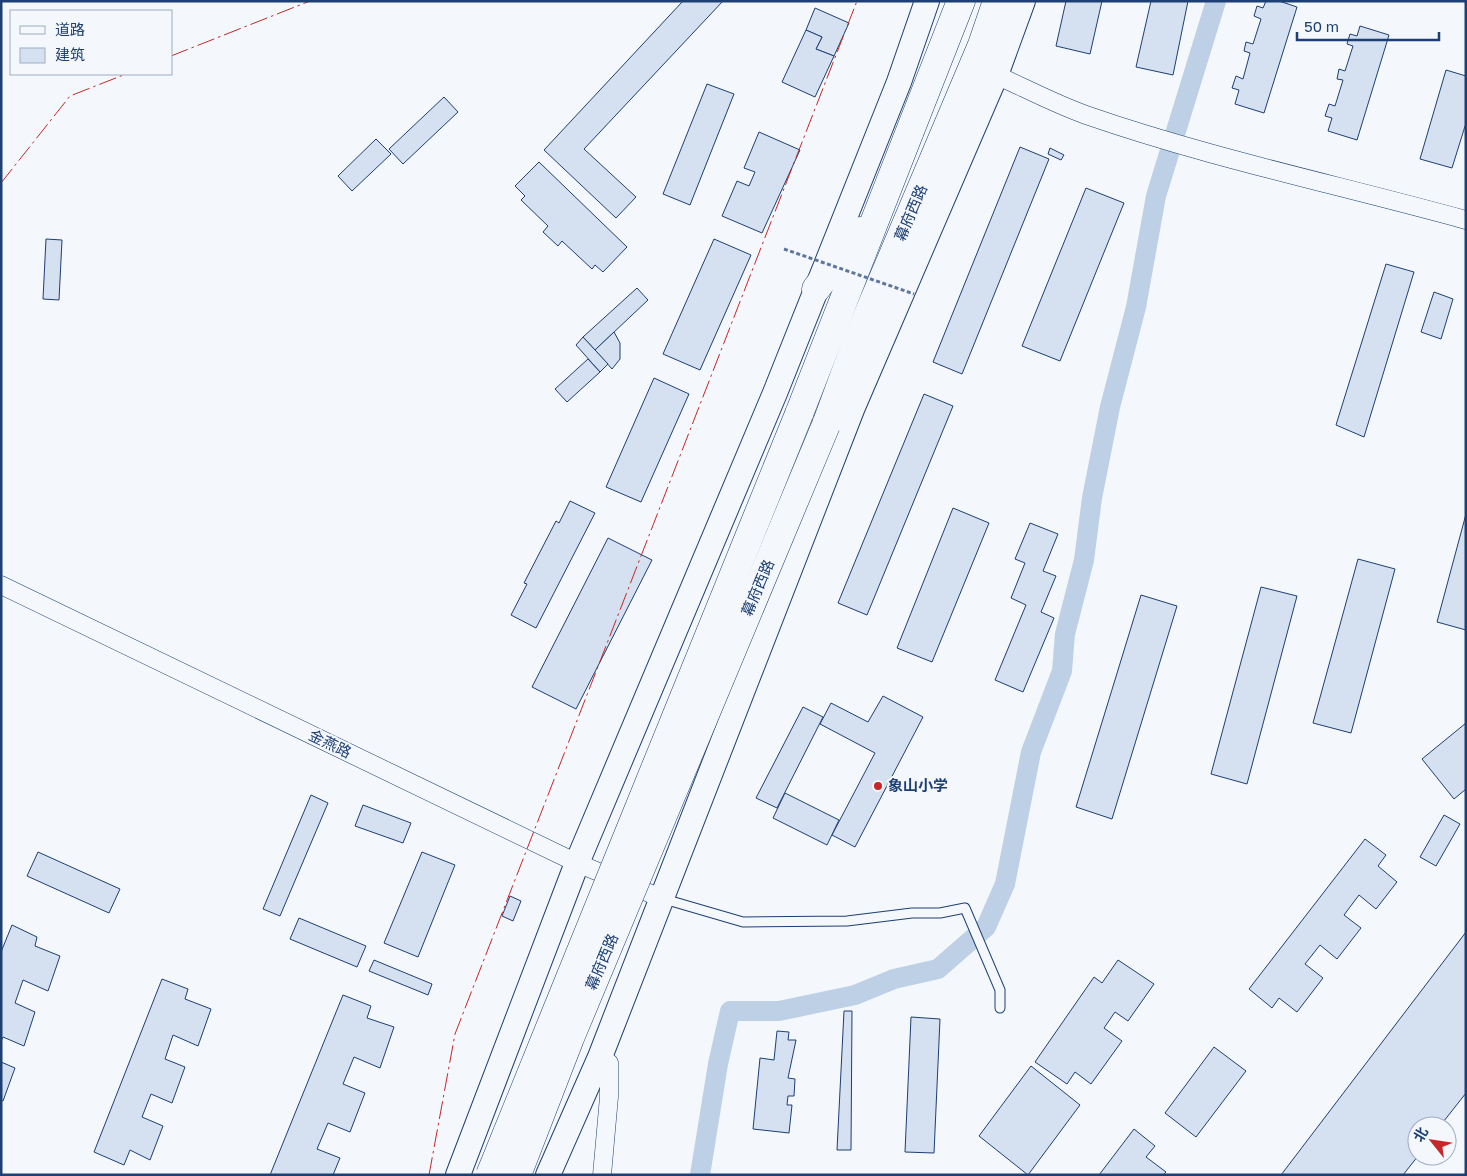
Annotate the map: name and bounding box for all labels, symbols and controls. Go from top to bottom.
legend [10,10,172,75]
scale bar [1297,10,1440,42]
text: 50 m [1304,17,1339,35]
text: 道路 [55,20,85,38]
text: 建筑 [55,45,85,63]
street label: 幕府西路 [890,181,930,244]
street label: 幕府西路 [737,556,777,619]
street label: 金燕路 [306,725,355,761]
place label: 象山小学 [888,776,948,794]
marker: 象山小学 [872,780,884,792]
street label: 幕府西路 [581,930,621,993]
north arrow [1407,1116,1457,1166]
text: 北 [1409,1124,1431,1145]

